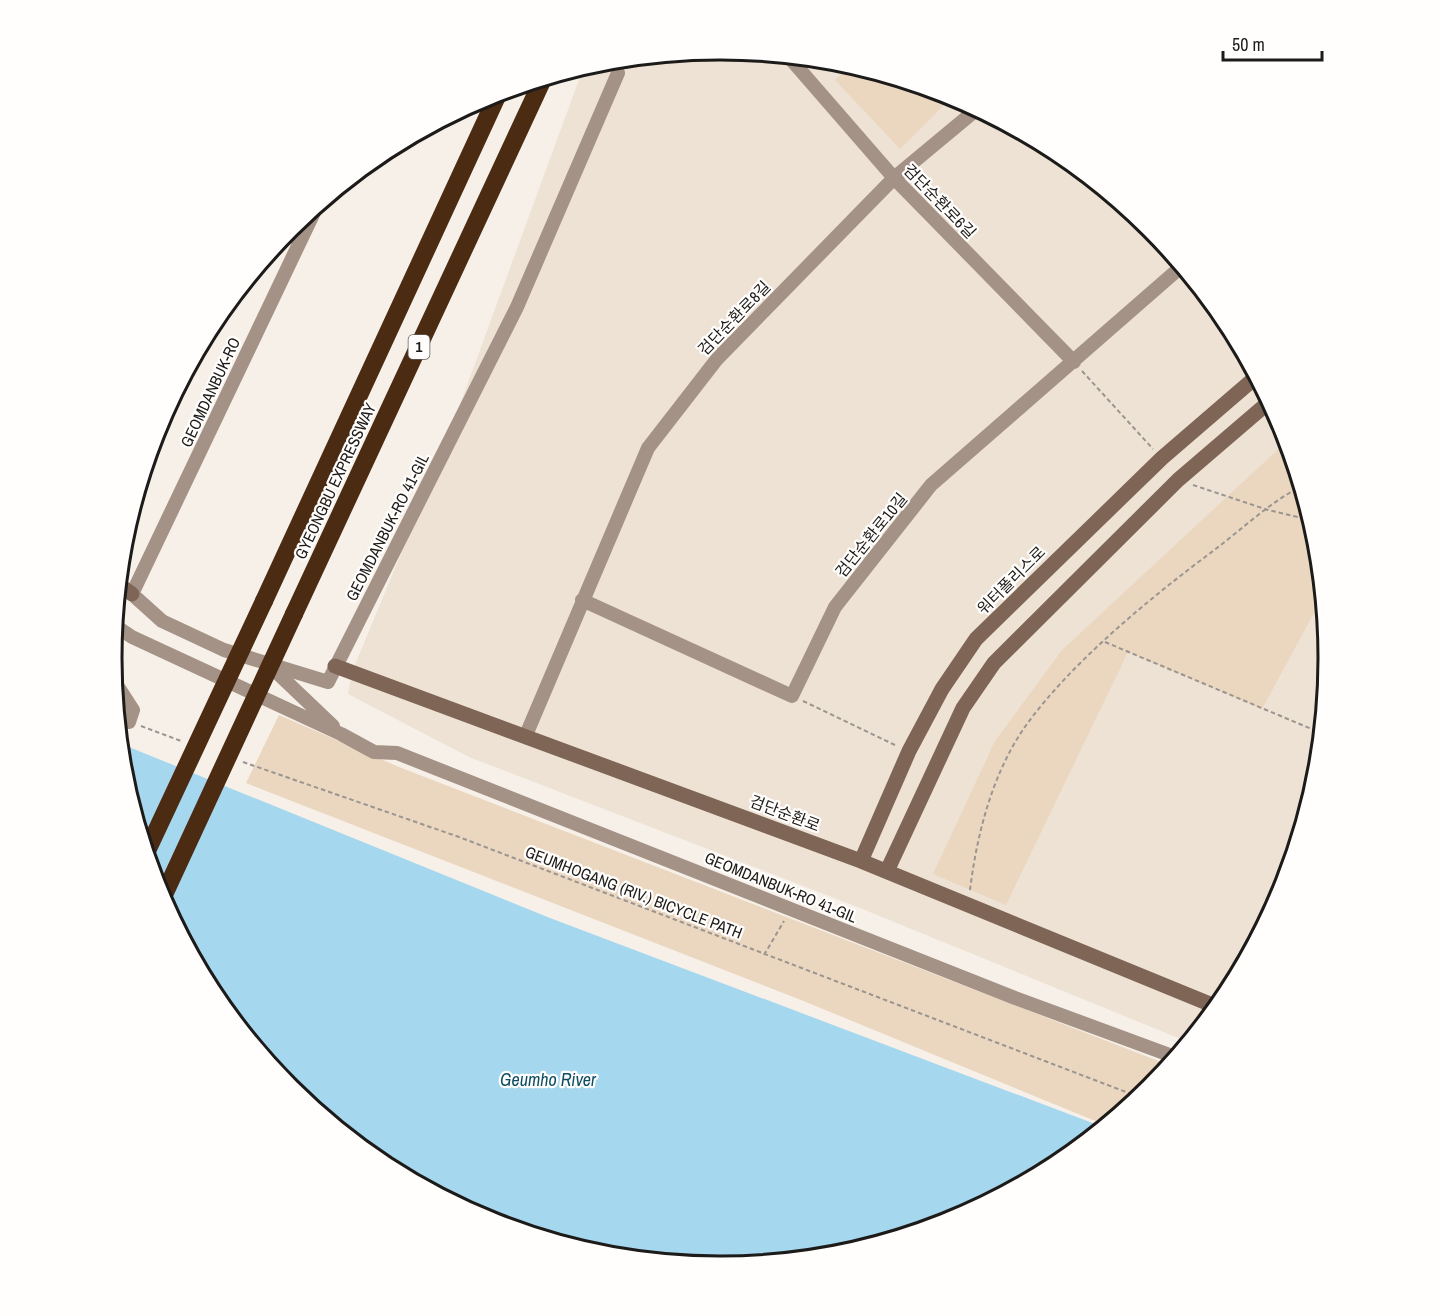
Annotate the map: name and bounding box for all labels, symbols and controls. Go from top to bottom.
scale bar [1223,24,1322,62]
text: 50 m [1232,32,1265,57]
street label: 검단순환로6길 [899,159,981,243]
street label: 검단순환로8길 [693,276,775,360]
street label: GEOMDANBUK-RO [175,334,245,450]
road number: 1 [408,335,430,359]
street label: GYEONGBU EXPRESSWAY [289,399,381,563]
street label: GEOMDANBUK-RO 41-GIL [340,449,434,604]
street label: 검단순환로10길 [830,488,912,582]
street label: 워터폴리스로 [972,541,1050,619]
street label: 검단순환로 [747,790,824,837]
street label: GEUMHOGANG (RIV.) BICYCLE PATH [522,840,746,944]
street label: GEOMDANBUK-RO 41-GIL [702,846,861,928]
water label: Geumho River [500,1067,597,1092]

